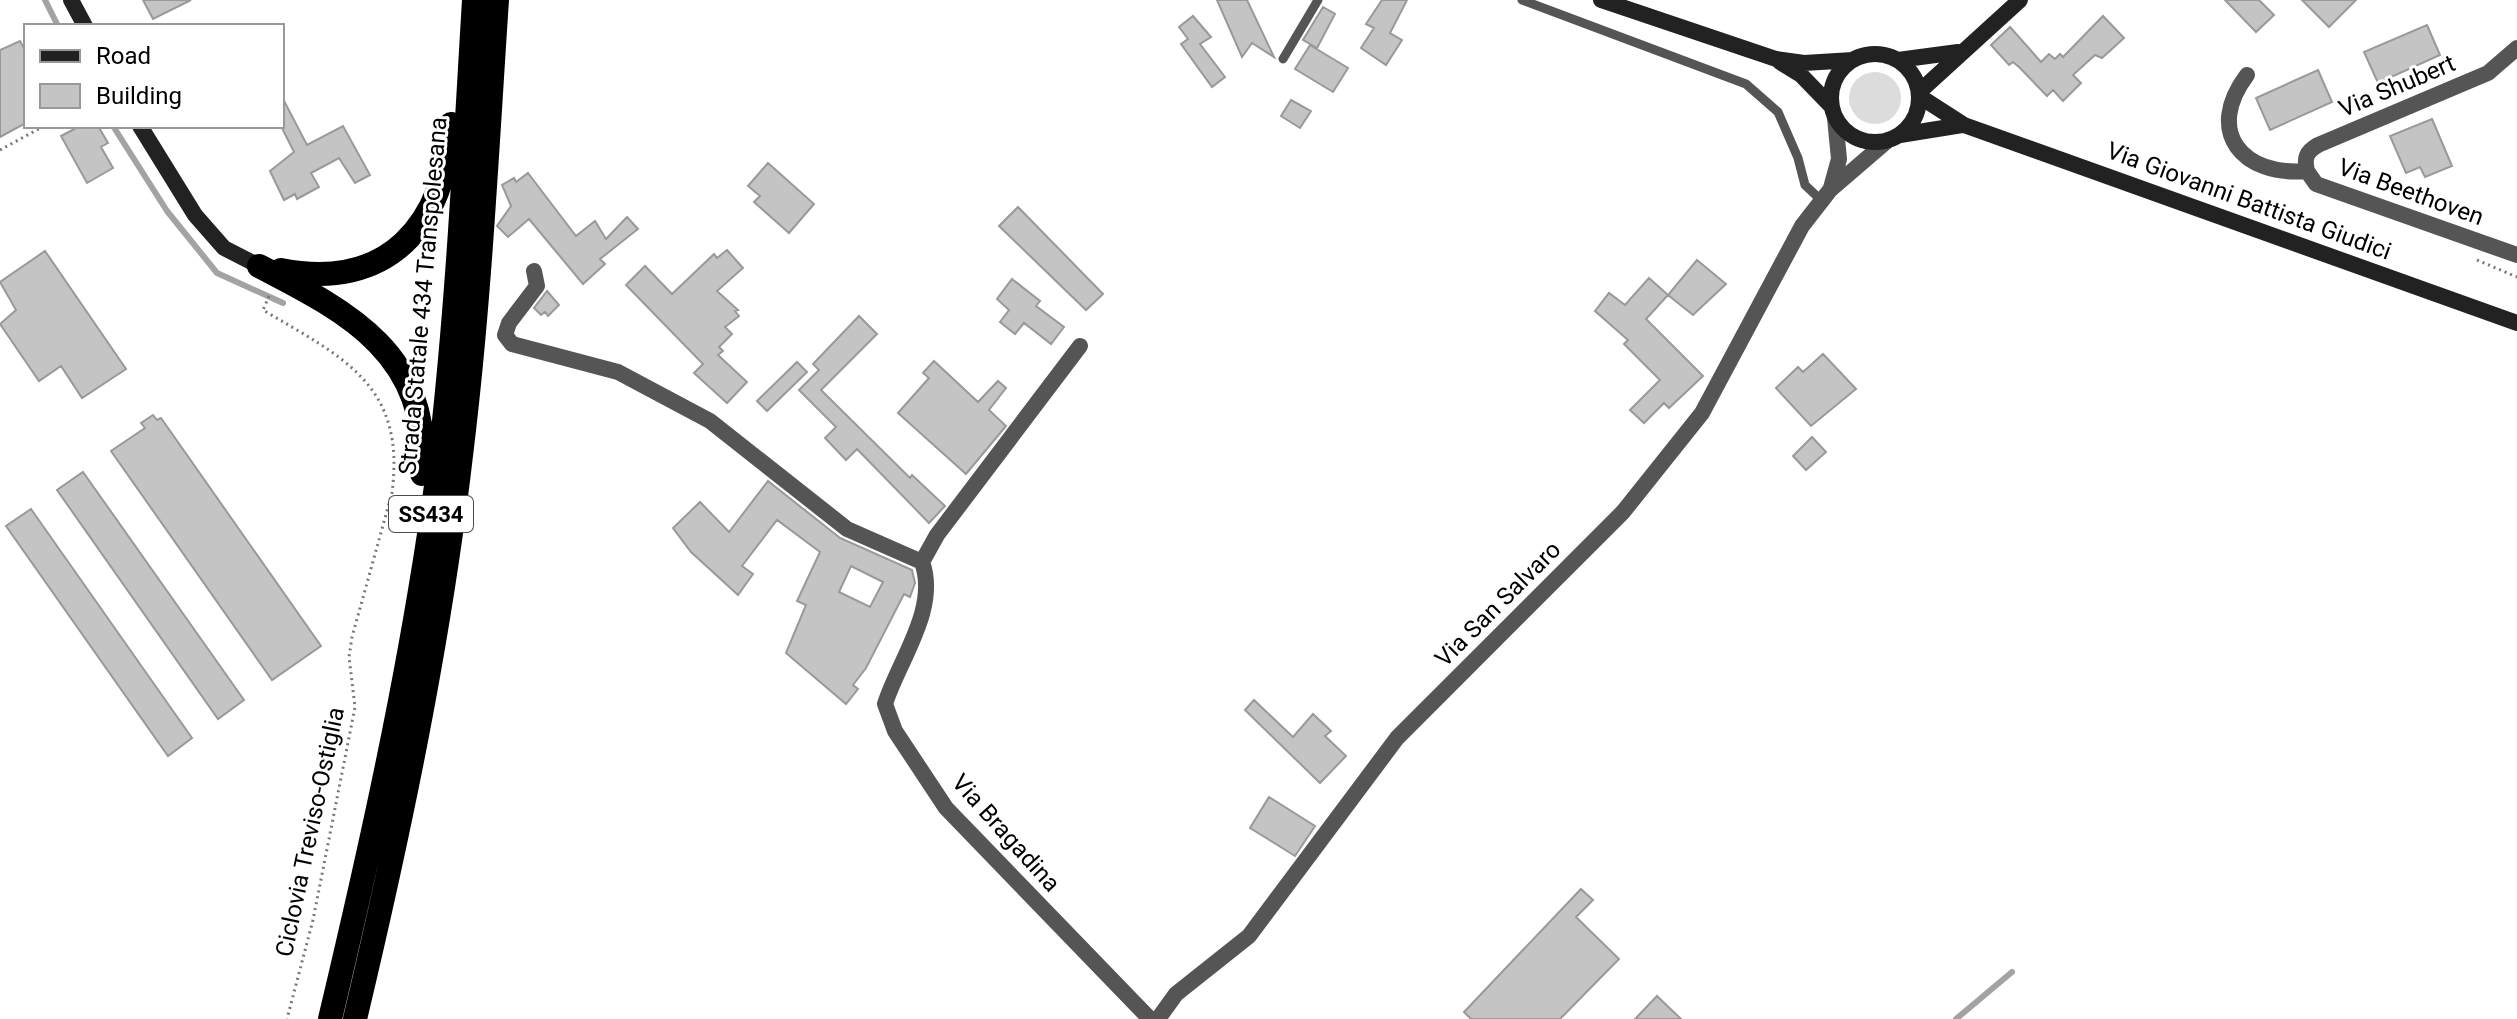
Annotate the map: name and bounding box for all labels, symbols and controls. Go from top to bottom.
legend [24,24,284,128]
text: Road [96,42,151,70]
street label: Via Shubert [2335,49,2459,123]
text: Building [96,82,182,110]
street label: Strada Statale 434 Transpolesana [393,116,453,476]
street label: Via Giovanni Battista Giudici [2103,136,2395,266]
street label: Via Beethoven [2335,153,2487,231]
road number: SS434 [389,496,473,532]
street label: Via San Salvaro [1429,535,1567,673]
street label: Ciclovia Treviso-Ostiglia [270,705,350,959]
street label: Via Bragadina [946,769,1066,897]

